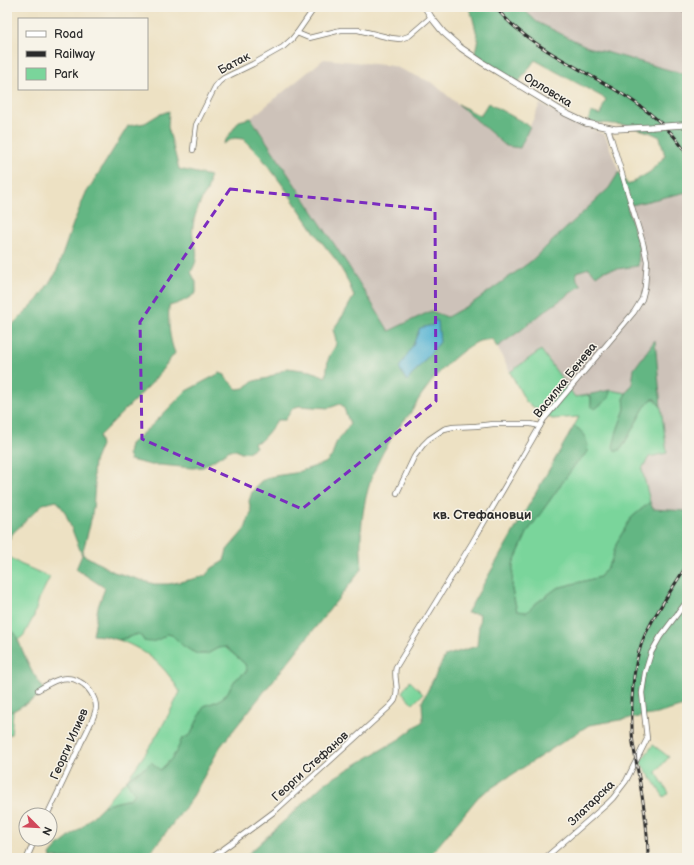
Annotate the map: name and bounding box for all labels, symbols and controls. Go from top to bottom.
legend [18,18,148,90]
text: Road [54,27,83,42]
text: Railway [54,47,96,62]
street label: Батак [216,48,253,78]
text: Park [54,67,78,82]
street label: Орловска [521,70,575,111]
street label: Василка Бенева [530,340,600,421]
district label: кв. Стефановци [433,507,531,523]
street label: Георги Илиев [47,706,92,782]
street label: Георги Стефанов [269,728,352,805]
street label: Златарска [565,777,618,829]
north arrow [18,807,58,847]
text: N [39,824,54,837]

